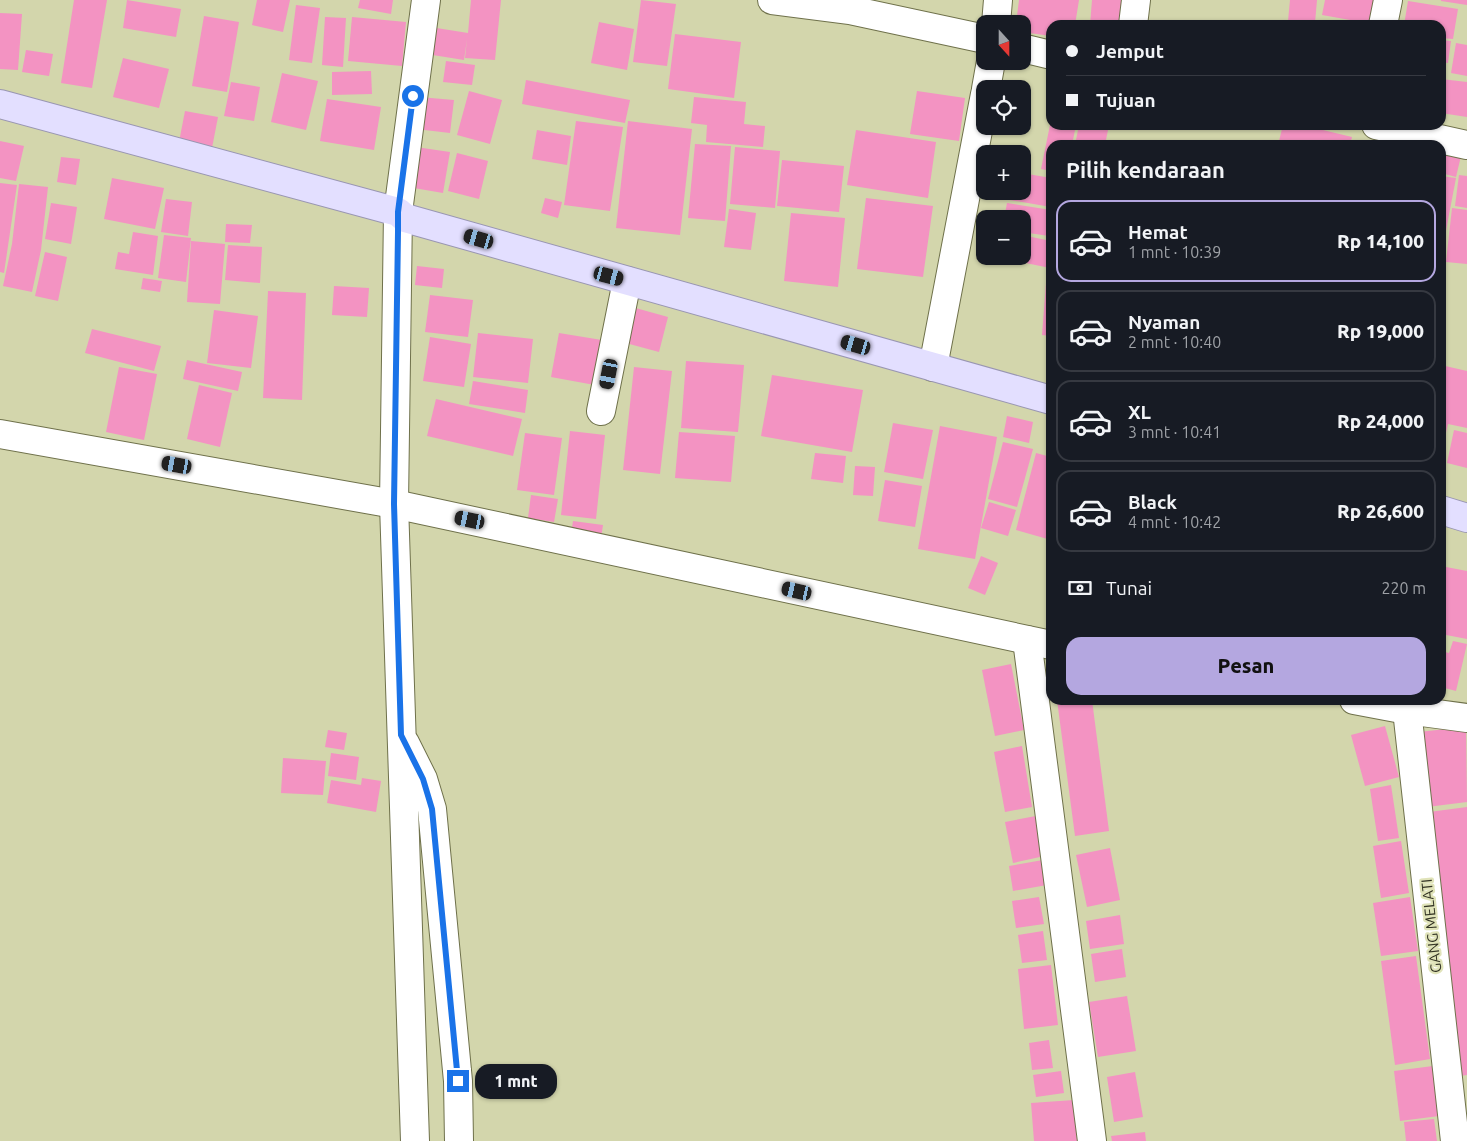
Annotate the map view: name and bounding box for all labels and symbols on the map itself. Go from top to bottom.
north arrow [976,15,1031,70]
route start [402,85,424,107]
car [462,228,495,250]
car [592,265,625,287]
car [839,334,872,356]
car [598,358,619,390]
car [160,455,193,475]
car [453,510,486,530]
car [780,580,813,602]
street label: GANG MELATI [1418,878,1444,974]
callout: 1 mnt [476,1064,558,1098]
route end [447,1070,469,1092]

